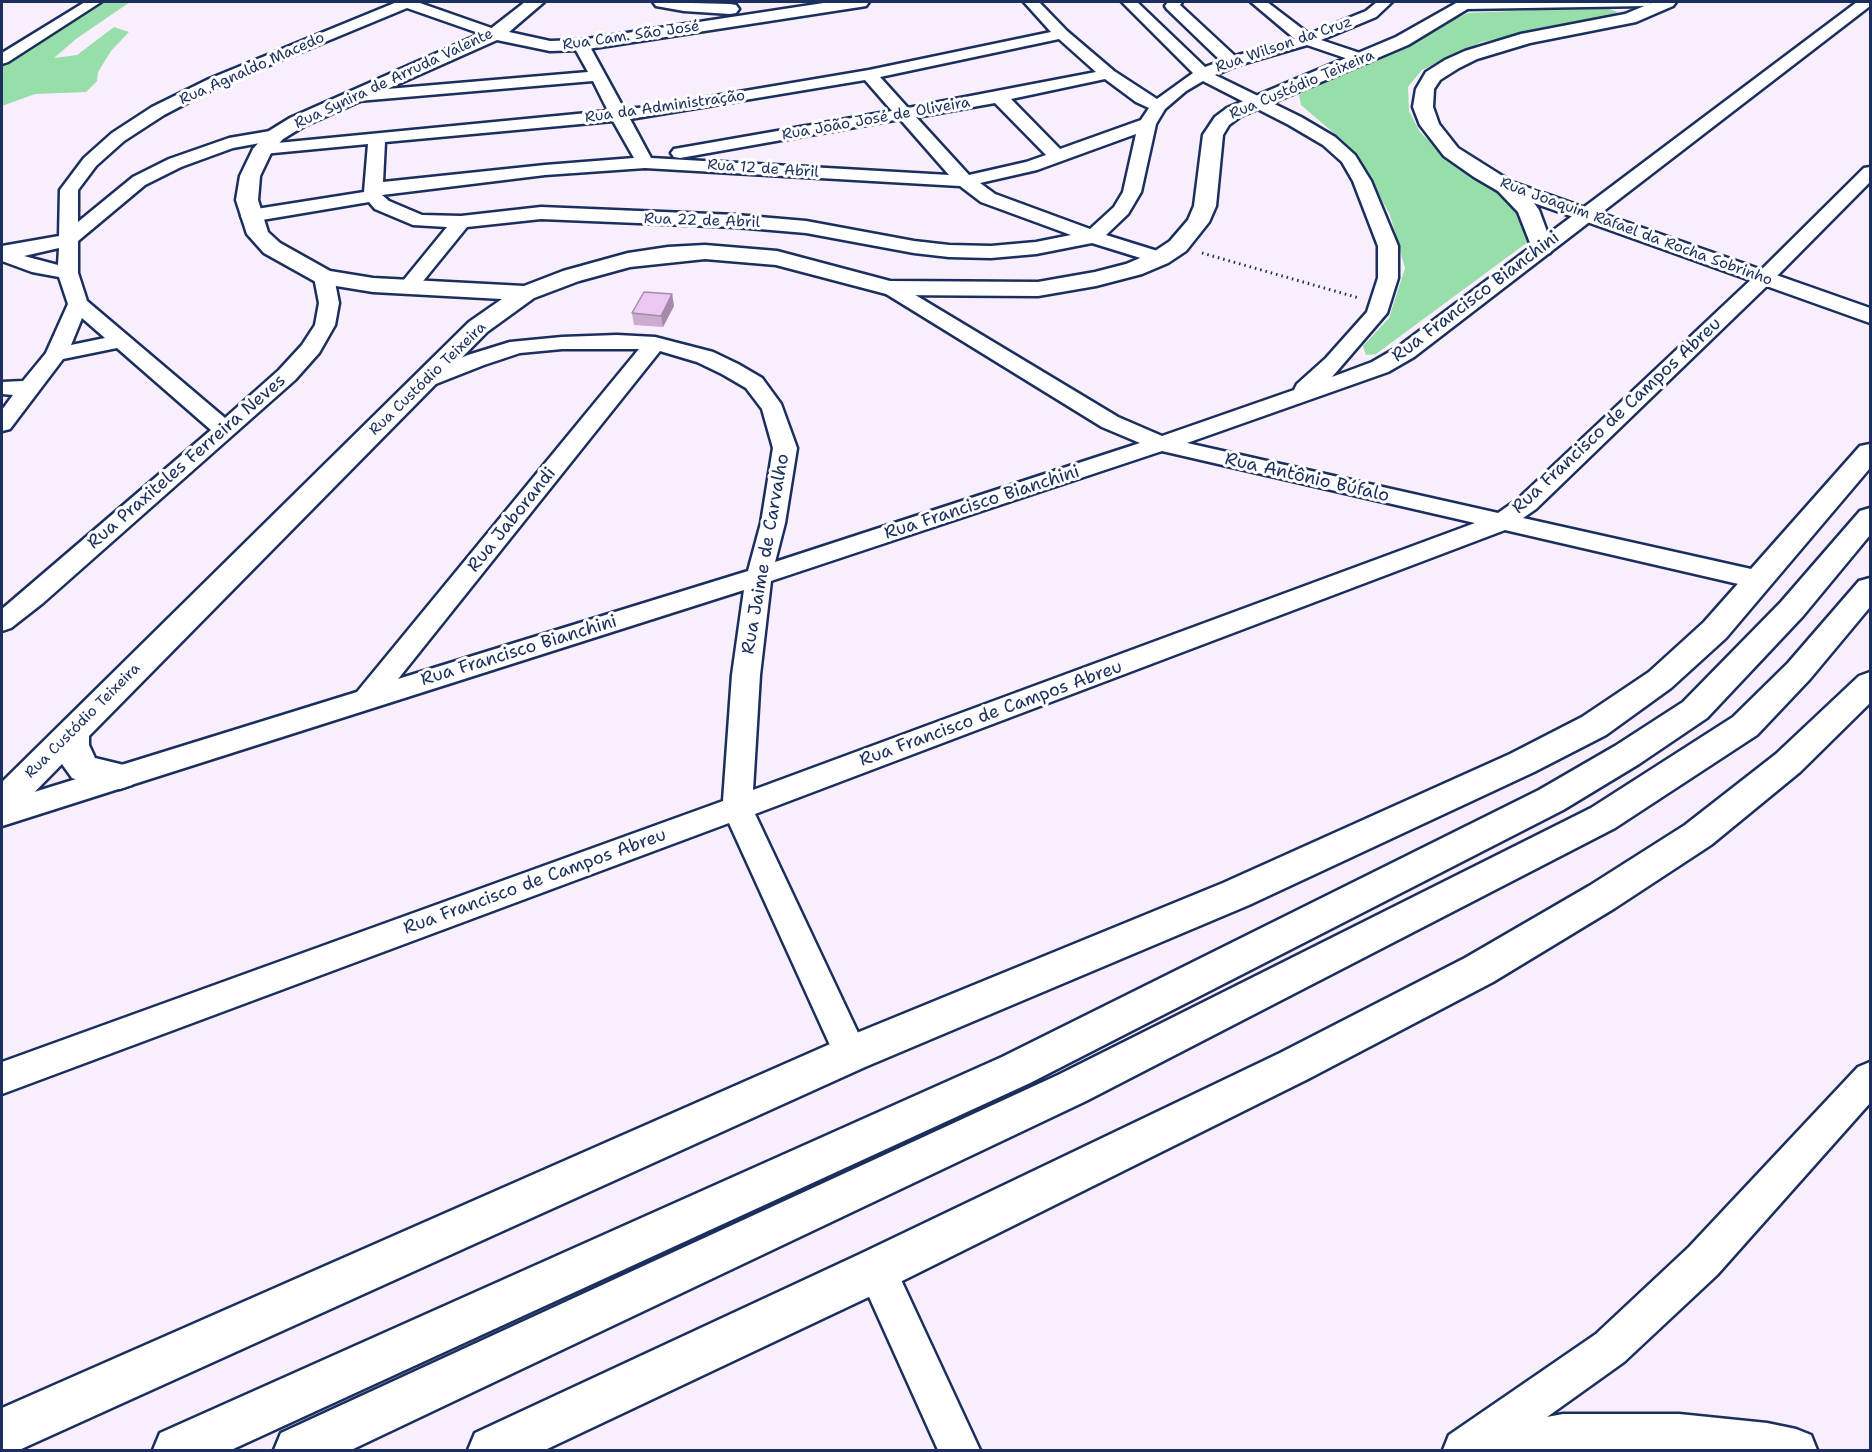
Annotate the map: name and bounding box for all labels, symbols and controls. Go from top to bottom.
street label: Rua Wilson da Cruz [1213,13,1355,77]
street label: Rua Cam. São José [561,17,701,55]
street label: Rua Synira de Arruda Valente [292,25,496,133]
street label: Rua Agnaldo Macedo [177,29,327,109]
street label: Rua Custódio Teixeira [1227,46,1377,124]
street label: Rua da Administração [584,87,746,127]
street label: Rua João José de Oliveira [780,94,972,144]
street label: Rua 12 de Abril [707,156,819,182]
street label: Rua Joaquim Rafael da Rocha Sobrinho [1497,174,1775,290]
street label: Rua 22 de Abril [644,210,760,232]
street label: Rua Francisco Bianchini [1388,227,1564,367]
street label: Rua Francisco de Campos Abreu [1508,313,1726,519]
street label: Rua Custódio Teixeira [366,319,490,439]
street label: Rua Praxiteles Ferreira Neves [83,370,291,554]
street label: Rua Antônio Búfalo [1223,449,1391,507]
street label: Rua Jaime de Carvalho [738,452,794,656]
street label: Rua Francisco Bianchini [882,461,1082,545]
street label: Rua Jaborandi [463,463,561,577]
street label: Rua Francisco Bianchini [418,611,620,691]
street label: Rua Francisco de Campos Abreu [857,656,1125,772]
street label: Rua Custódio Teixeira [22,660,144,782]
street label: Rua Francisco de Campos Abreu [401,824,669,940]

